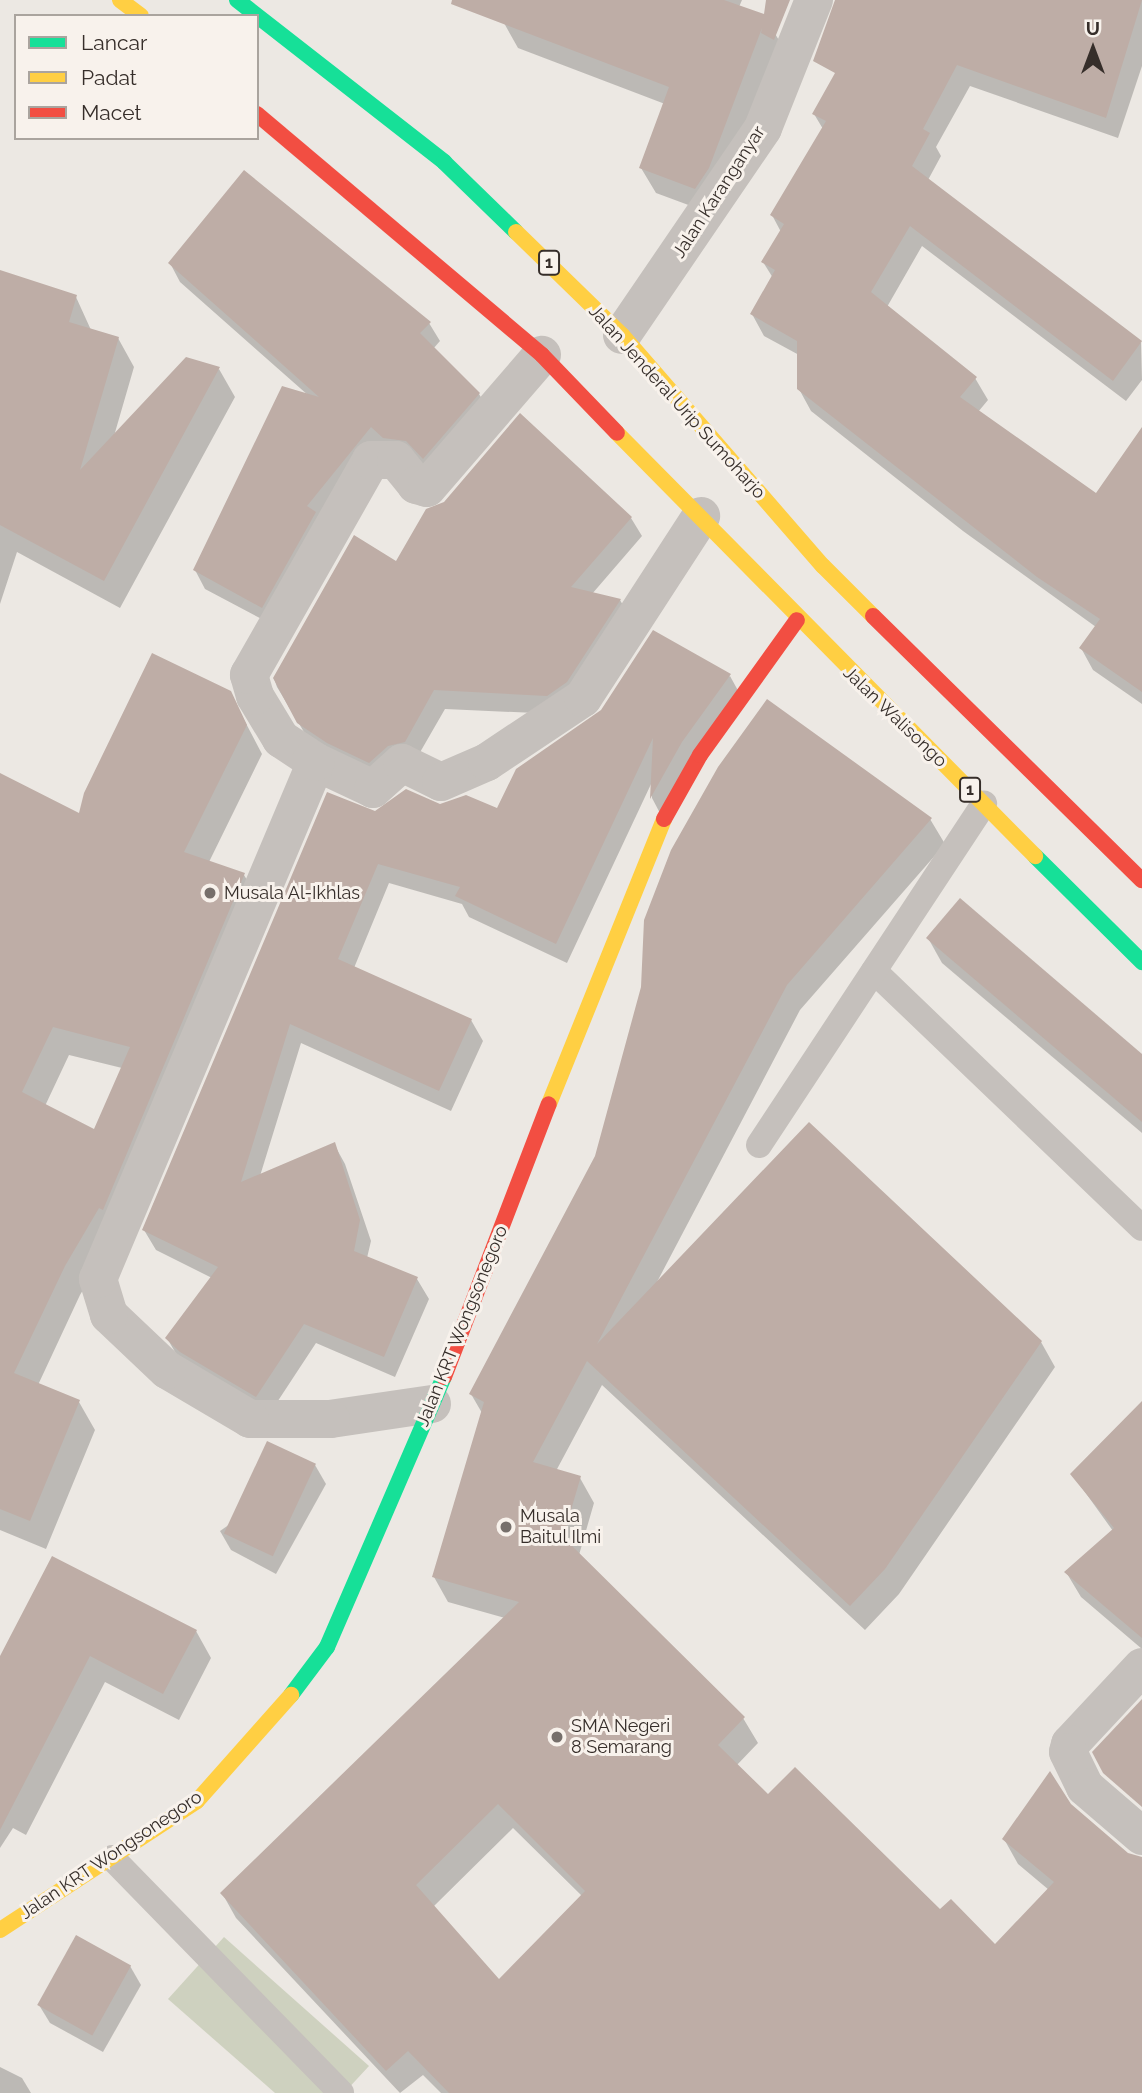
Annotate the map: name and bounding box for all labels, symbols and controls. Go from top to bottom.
legend [14,14,259,140]
north arrow [1058,14,1128,84]
text: U [1086,17,1100,39]
text: Lancar [81,30,147,55]
text: Padat [81,65,137,90]
text: Macet [81,100,141,125]
street label: Jalan Karanganyar [668,122,770,262]
road number: 1 [537,250,561,276]
street label: Jalan Jenderal Urip Sumoharjo [584,300,770,504]
street label: Jalan Walisongo [838,662,952,772]
road number: 1 [958,778,982,803]
place label: Musala Al-Ikhlas [224,882,361,904]
marker: Musala Al-Ikhlas [202,885,218,901]
street label: Jalan KRT Wongsonegoro [412,1222,512,1430]
place label: Musala Baitul Ilmi [520,1506,602,1548]
marker: Musala Baitul Ilmi [498,1519,514,1535]
place label: SMA Negeri 8 Semarang [571,1716,672,1758]
marker: SMA Negeri 8 Semarang [549,1729,565,1745]
street label: Jalan KRT Wongsonegoro [15,1786,207,1924]

